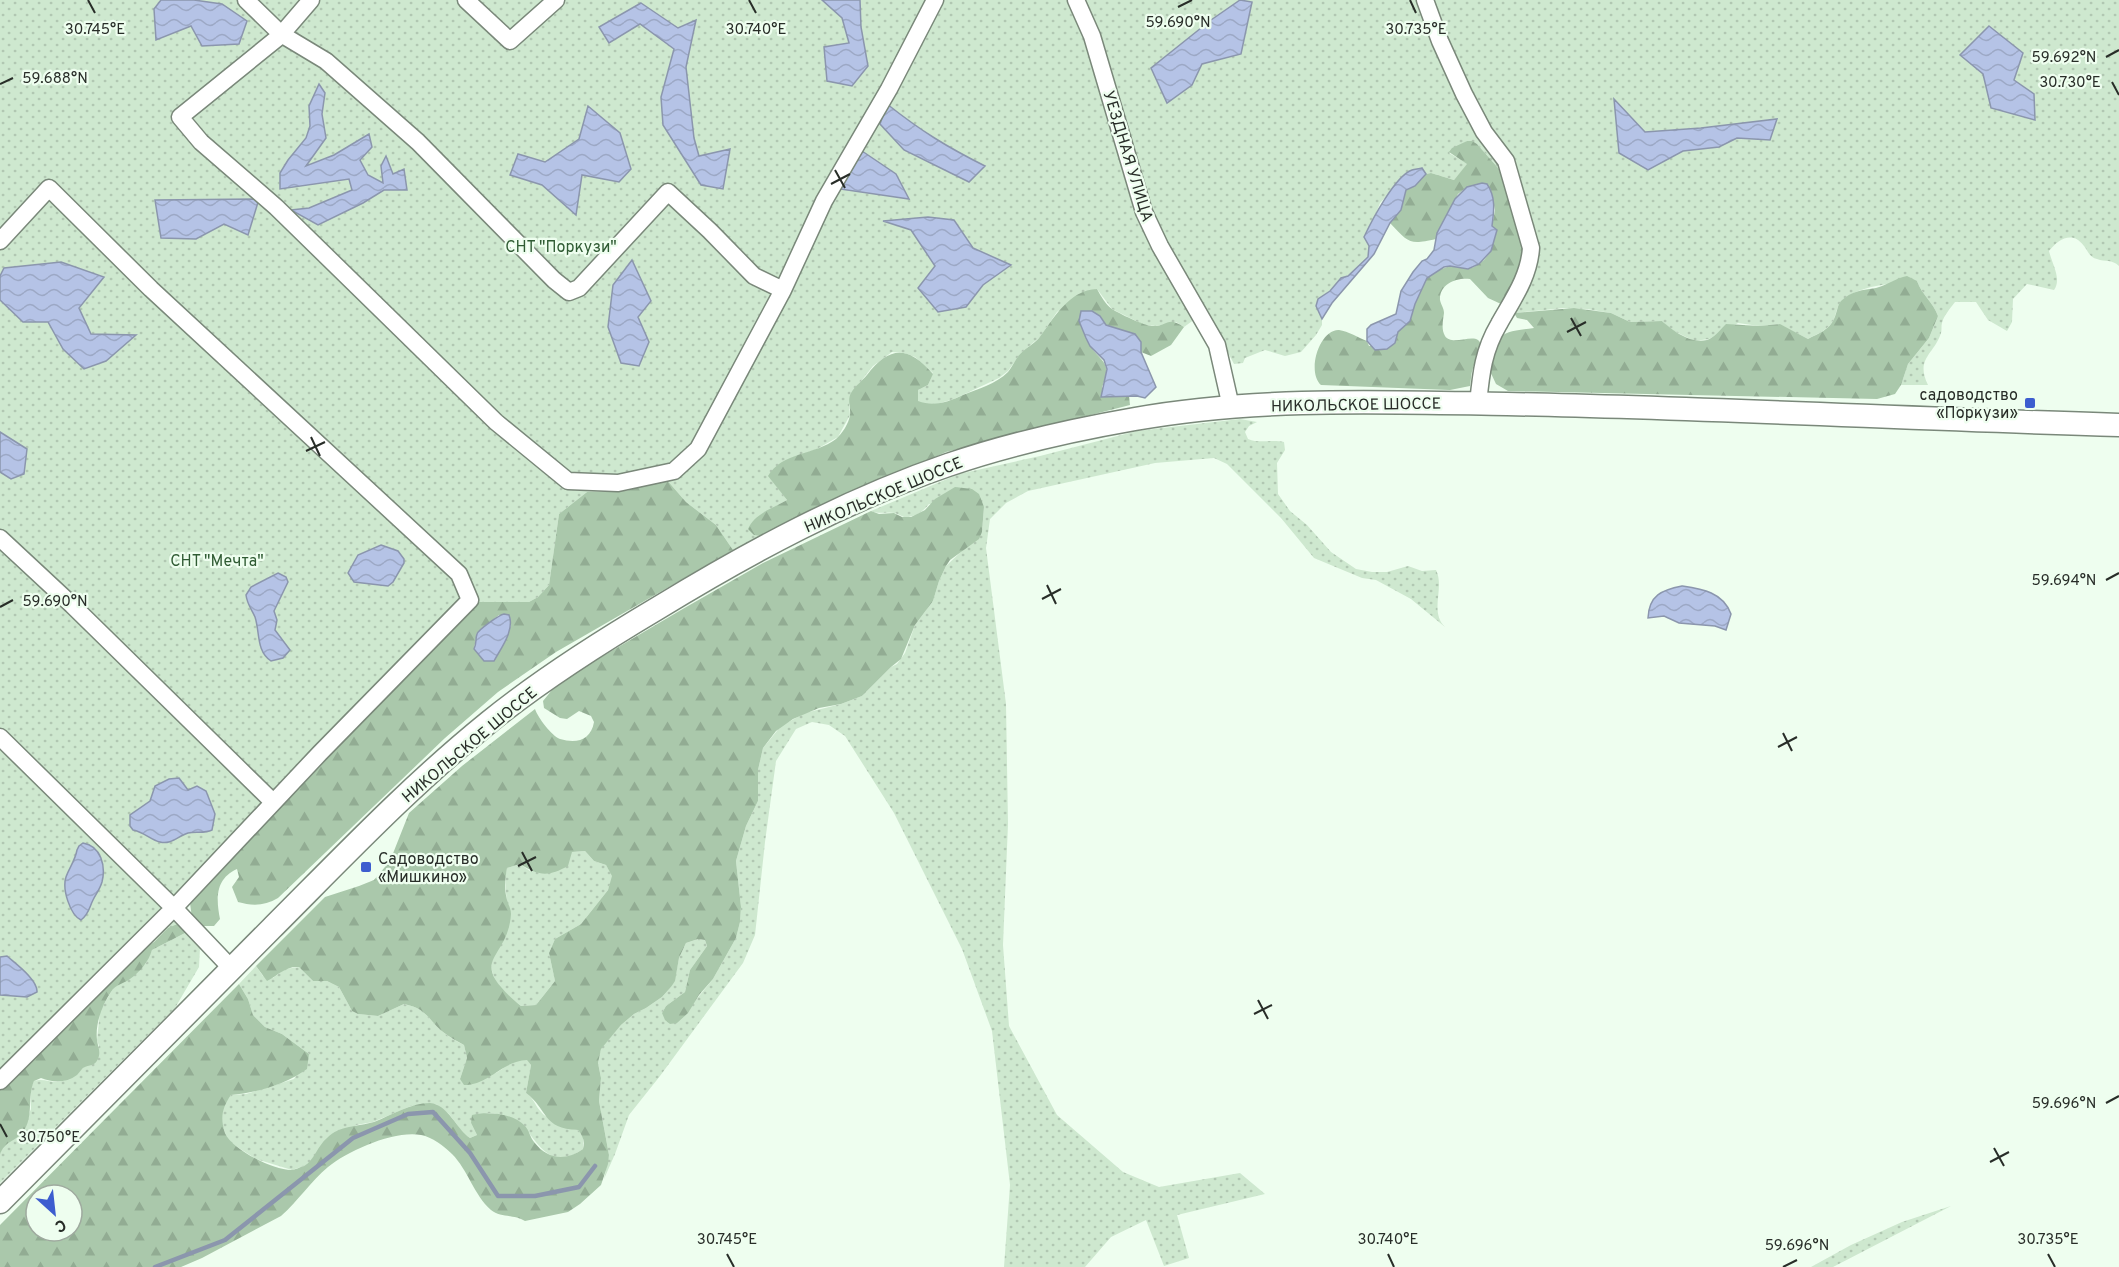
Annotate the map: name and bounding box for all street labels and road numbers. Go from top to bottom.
street label: УЕЗДНАЯ УЛИЦА [1098,88,1157,225]
street label: НИКОЛЬСКОЕ ШОССЕ [1271,395,1441,417]
street label: НИКОЛЬСКОЕ ШОССЕ [801,453,966,538]
street label: НИКОЛЬСКОЕ ШОССЕ [399,683,542,808]

